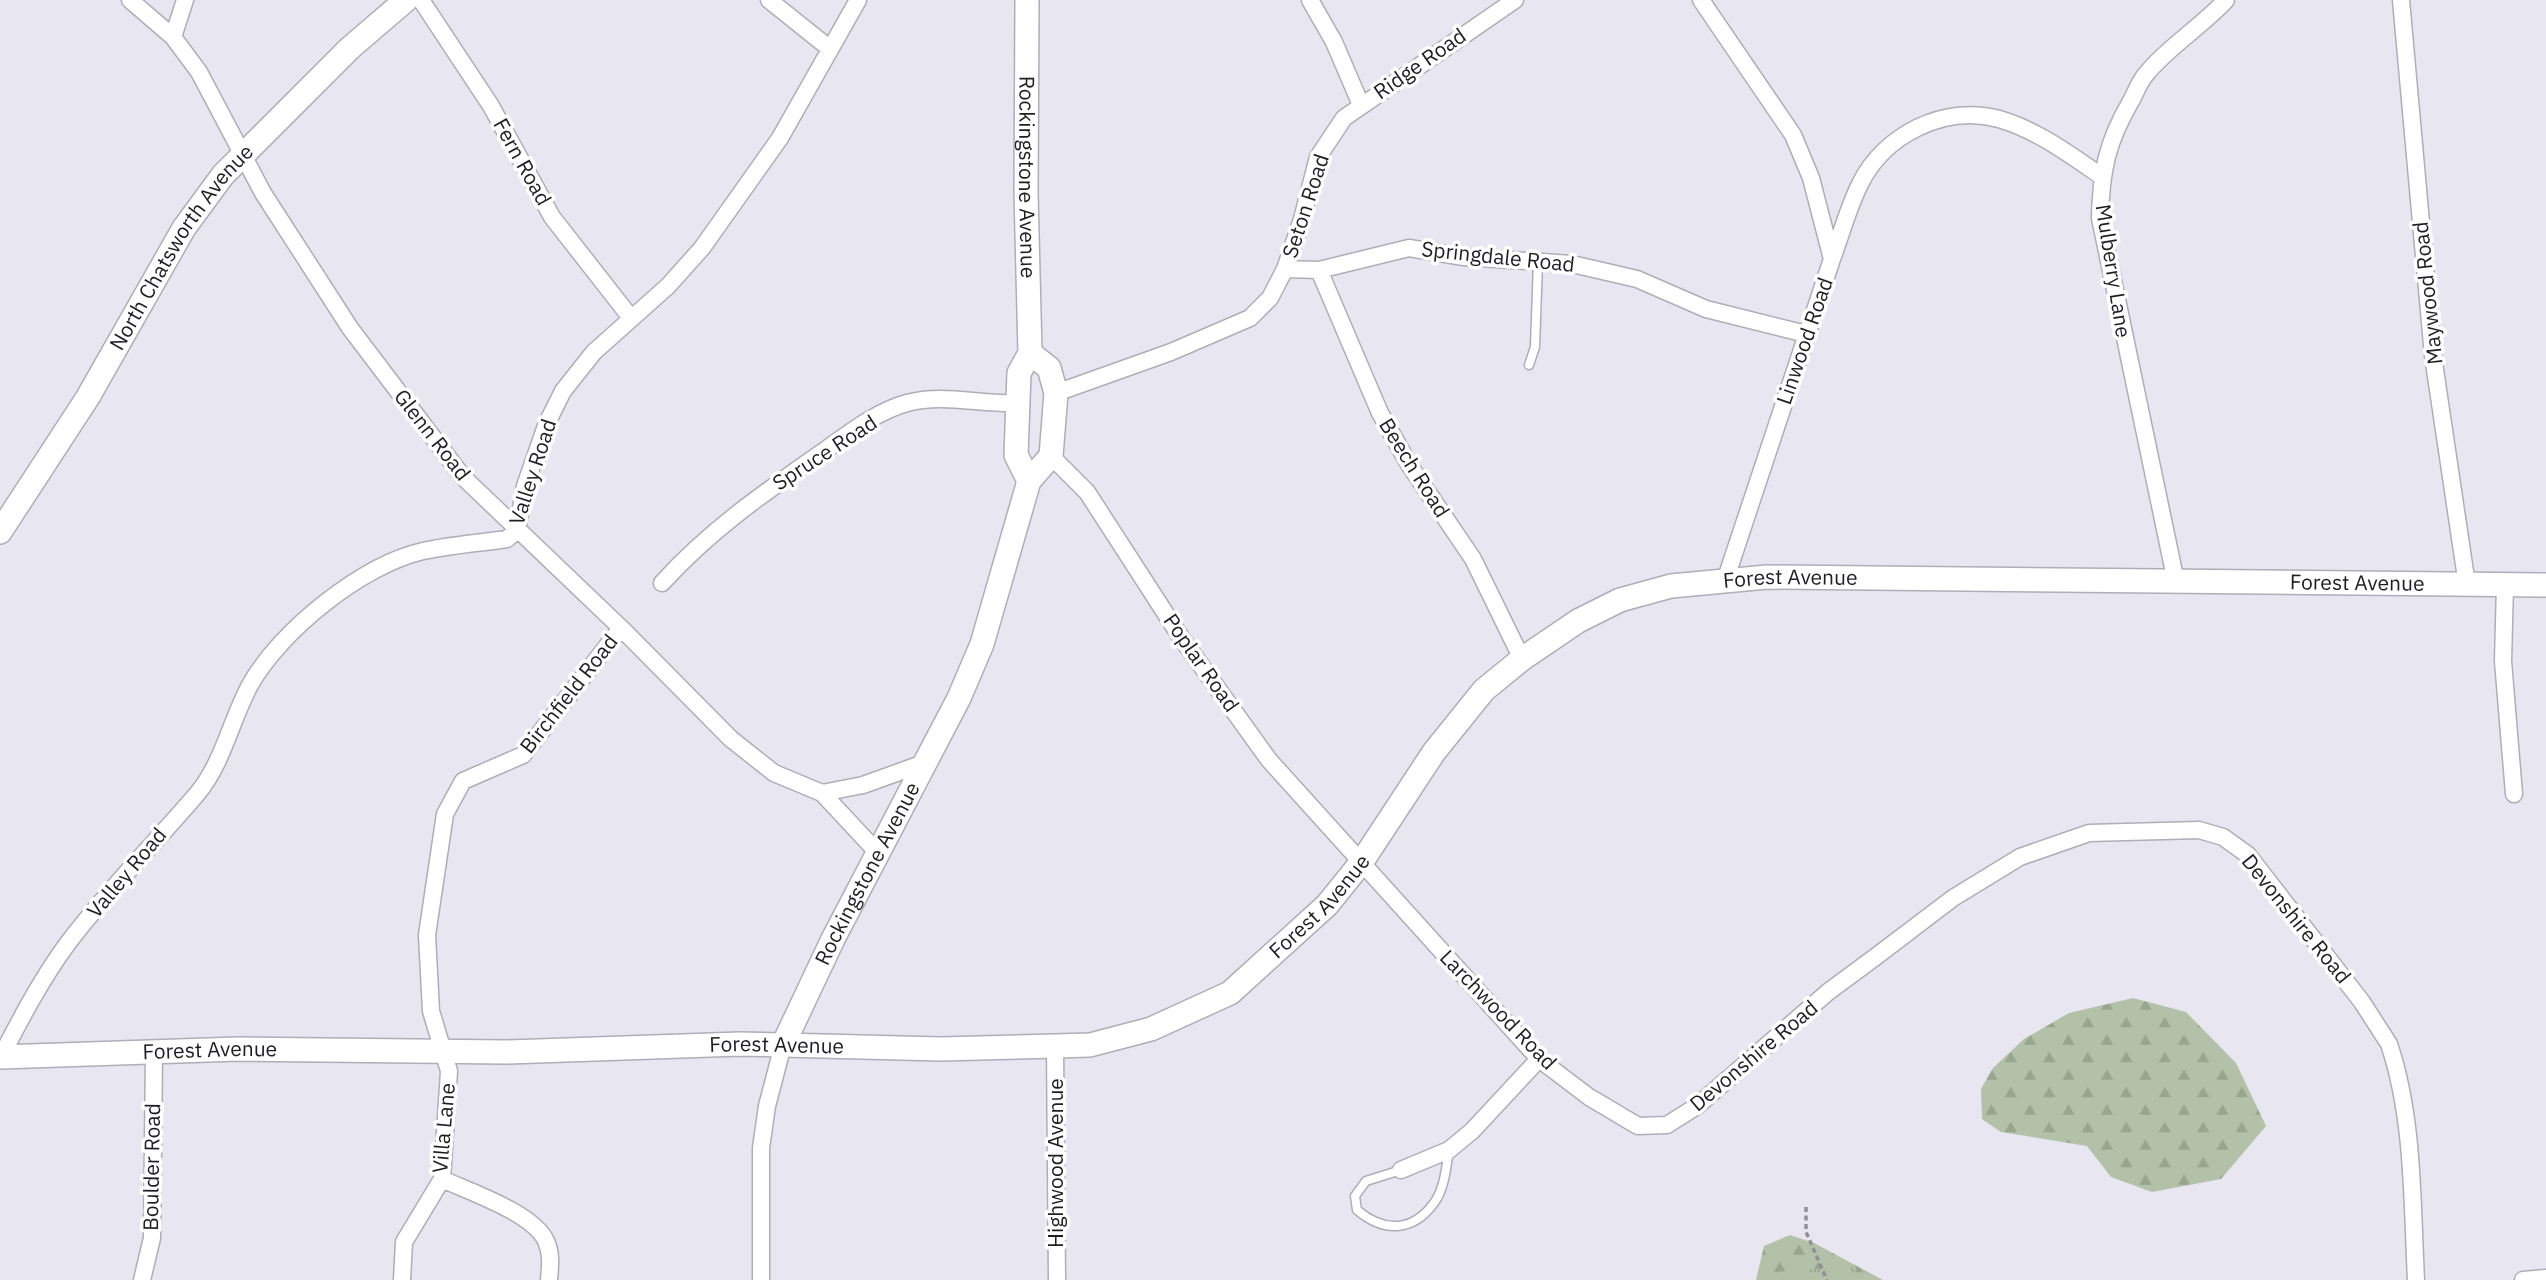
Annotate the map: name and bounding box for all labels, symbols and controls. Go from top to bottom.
street label: Ridge Road [1368,21,1471,105]
street label: Rockingstone Avenue [1013,76,1043,279]
street label: Fern Road [487,113,558,210]
street label: North Chatsworth Avenue [102,138,259,355]
street label: Seton Road [1275,150,1335,261]
street label: Mulberry Lane [2090,202,2138,340]
street label: Maywood Road [2406,220,2448,366]
street label: Springdale Road [1420,234,1576,278]
street label: Linwood Road [1769,273,1839,408]
street label: Glenn Road [388,383,477,486]
street label: Spruce Road [767,408,882,496]
street label: Beech Road [1373,412,1457,523]
street label: Valley Road [502,415,562,528]
street label: Forest Avenue [1722,562,1858,594]
street label: Forest Avenue [2290,567,2425,597]
street label: Poplar Road [1158,608,1246,717]
street label: Birchfield Road [513,628,623,759]
street label: Rockingstone Avenue [808,777,926,969]
street label: Valley Road [80,821,172,923]
street label: Devonshire Road [2236,848,2358,989]
street label: Forest Avenue [1262,849,1376,964]
street label: Larchwood Road [1434,943,1563,1075]
street label: Devonshire Road [1683,993,1823,1117]
street label: Forest Avenue [709,1029,844,1060]
street label: Forest Avenue [142,1034,277,1065]
street label: Highwood Avenue [1041,1078,1069,1248]
street label: Villa Lane [425,1082,461,1174]
street label: Boulder Road [136,1103,166,1231]

